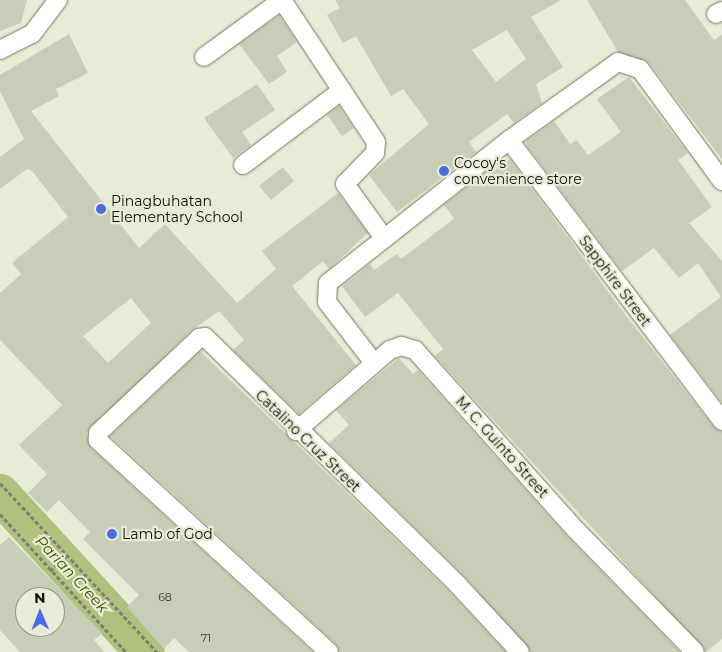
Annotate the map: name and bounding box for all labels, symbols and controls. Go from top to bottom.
place label: Cocoy's convenience store [454,155,582,188]
marker: Cocoy's convenience store [438,165,450,177]
place label: Pinagbuhatan Elementary School [111,193,243,226]
marker: Pinagbuhatan Elementary School [95,203,107,215]
street label: Sapphire Street [576,232,654,330]
street label: Catalino Cruz Street [252,387,364,495]
street label: M. C. Guinto Street [452,393,552,501]
place label: Lamb of God [122,526,213,542]
marker: Lamb of God [106,528,118,540]
water label: Parian Creek [32,532,112,616]
north arrow [15,587,65,637]
text: N [34,589,46,607]
house number: 68 [158,590,172,604]
house number: 71 [201,631,211,645]

